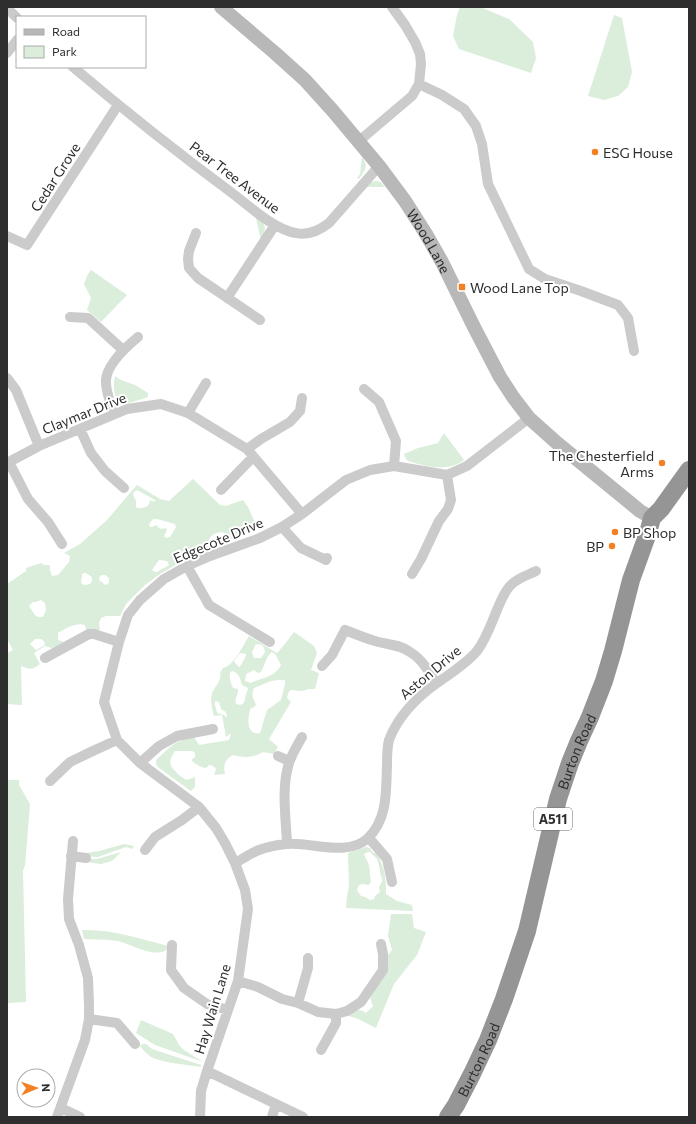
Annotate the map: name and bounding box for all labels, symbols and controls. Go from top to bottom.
legend [16,16,146,68]
text: Road [52,24,80,38]
text: Park [52,44,78,58]
street label: Pear Tree Avenue [186,137,284,217]
street label: Cedar Grove [26,139,84,215]
place label: ESG House [603,144,673,161]
marker: ESG House [590,147,600,157]
street label: Wood Lane [404,206,455,276]
place label: Wood Lane Top [470,279,569,296]
marker: Wood Lane Top [457,282,467,292]
street label: Claymar Drive [39,388,129,438]
place label: The Chesterfield Arms [549,447,654,480]
marker: The Chesterfield Arms [657,458,667,468]
street label: Edgecote Drive [171,513,265,567]
place label: BP Shop [623,524,676,541]
marker: BP Shop [610,527,620,537]
place label: BP [586,538,604,555]
marker: BP [607,541,617,551]
street label: Aston Drive [396,642,464,702]
street label: Burton Road [553,711,599,791]
road number: A511 [534,808,572,830]
street label: Hay Wain Lane [190,962,234,1056]
street label: Burton Road [453,1020,502,1099]
north arrow [16,1068,56,1108]
text: N [40,1083,53,1092]

